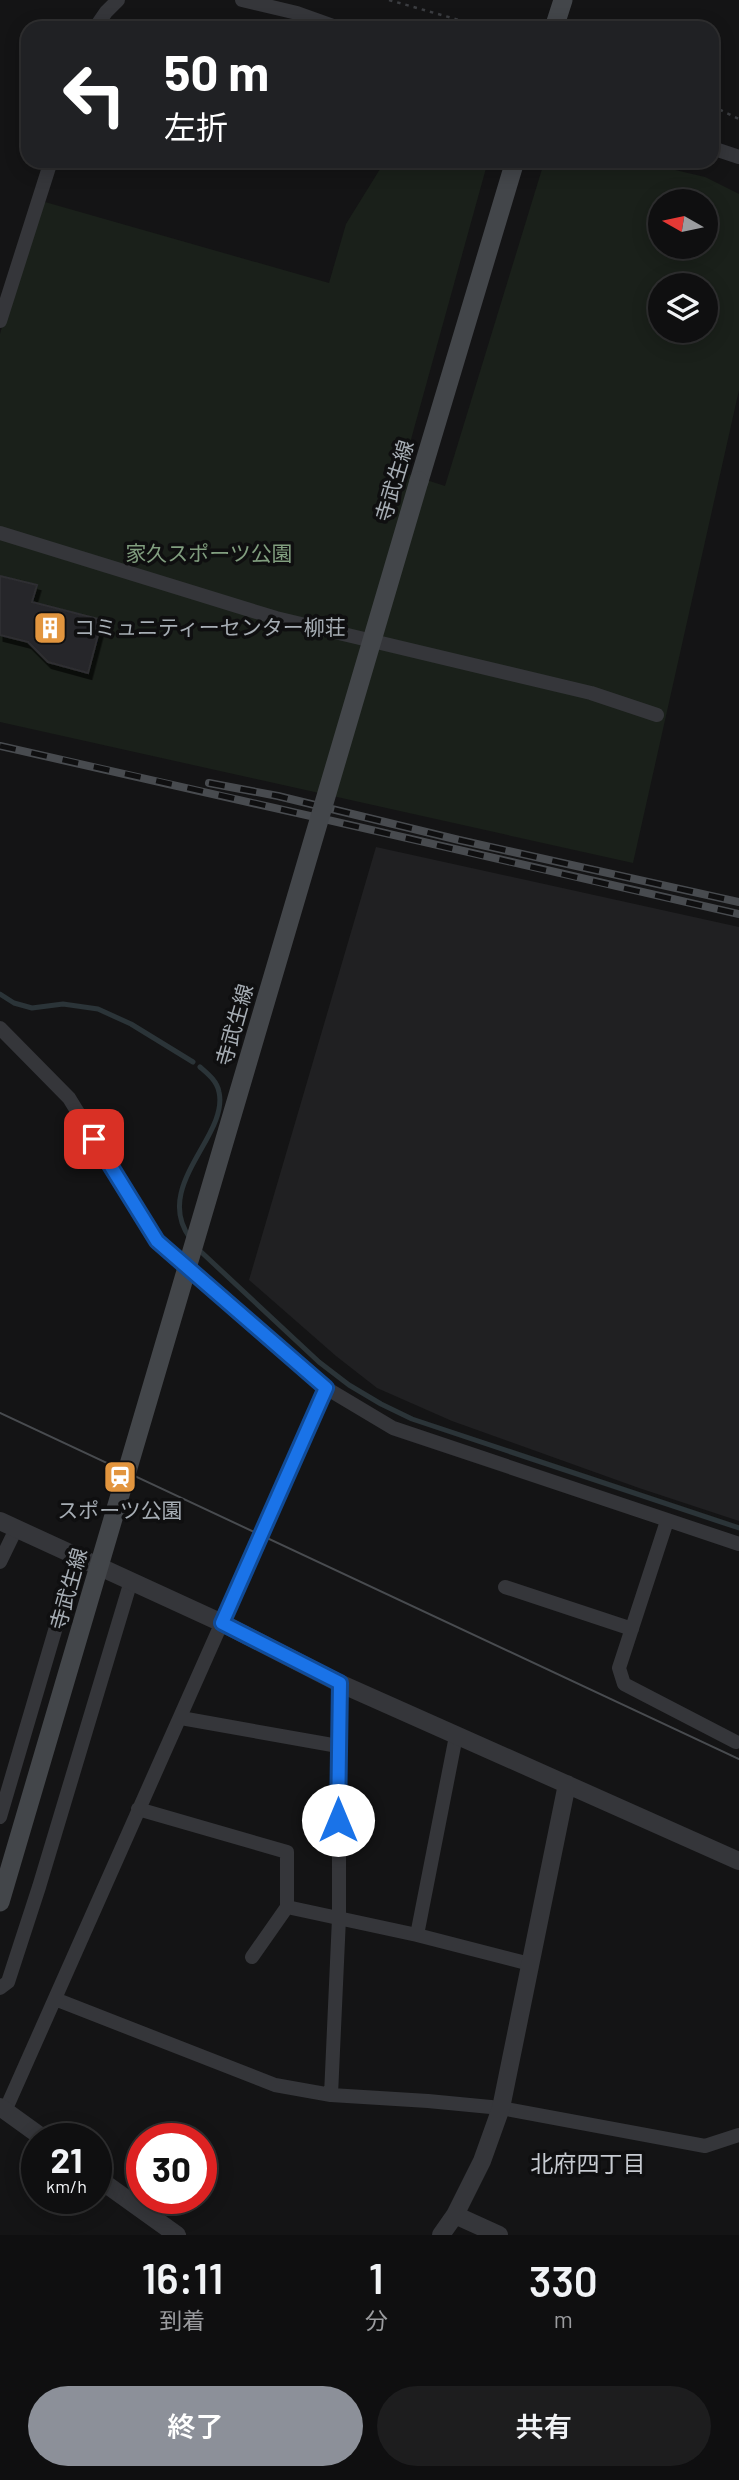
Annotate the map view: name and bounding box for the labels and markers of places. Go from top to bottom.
building icon: コミュニティーセンター柳荘 [31,609,69,647]
place label: コミュニティーセンター柳荘 [74,614,346,639]
pin [64,1109,124,1169]
station icon: スポーツ公園 [101,1458,139,1496]
place label: スポーツ公園 [57,1497,183,1522]

